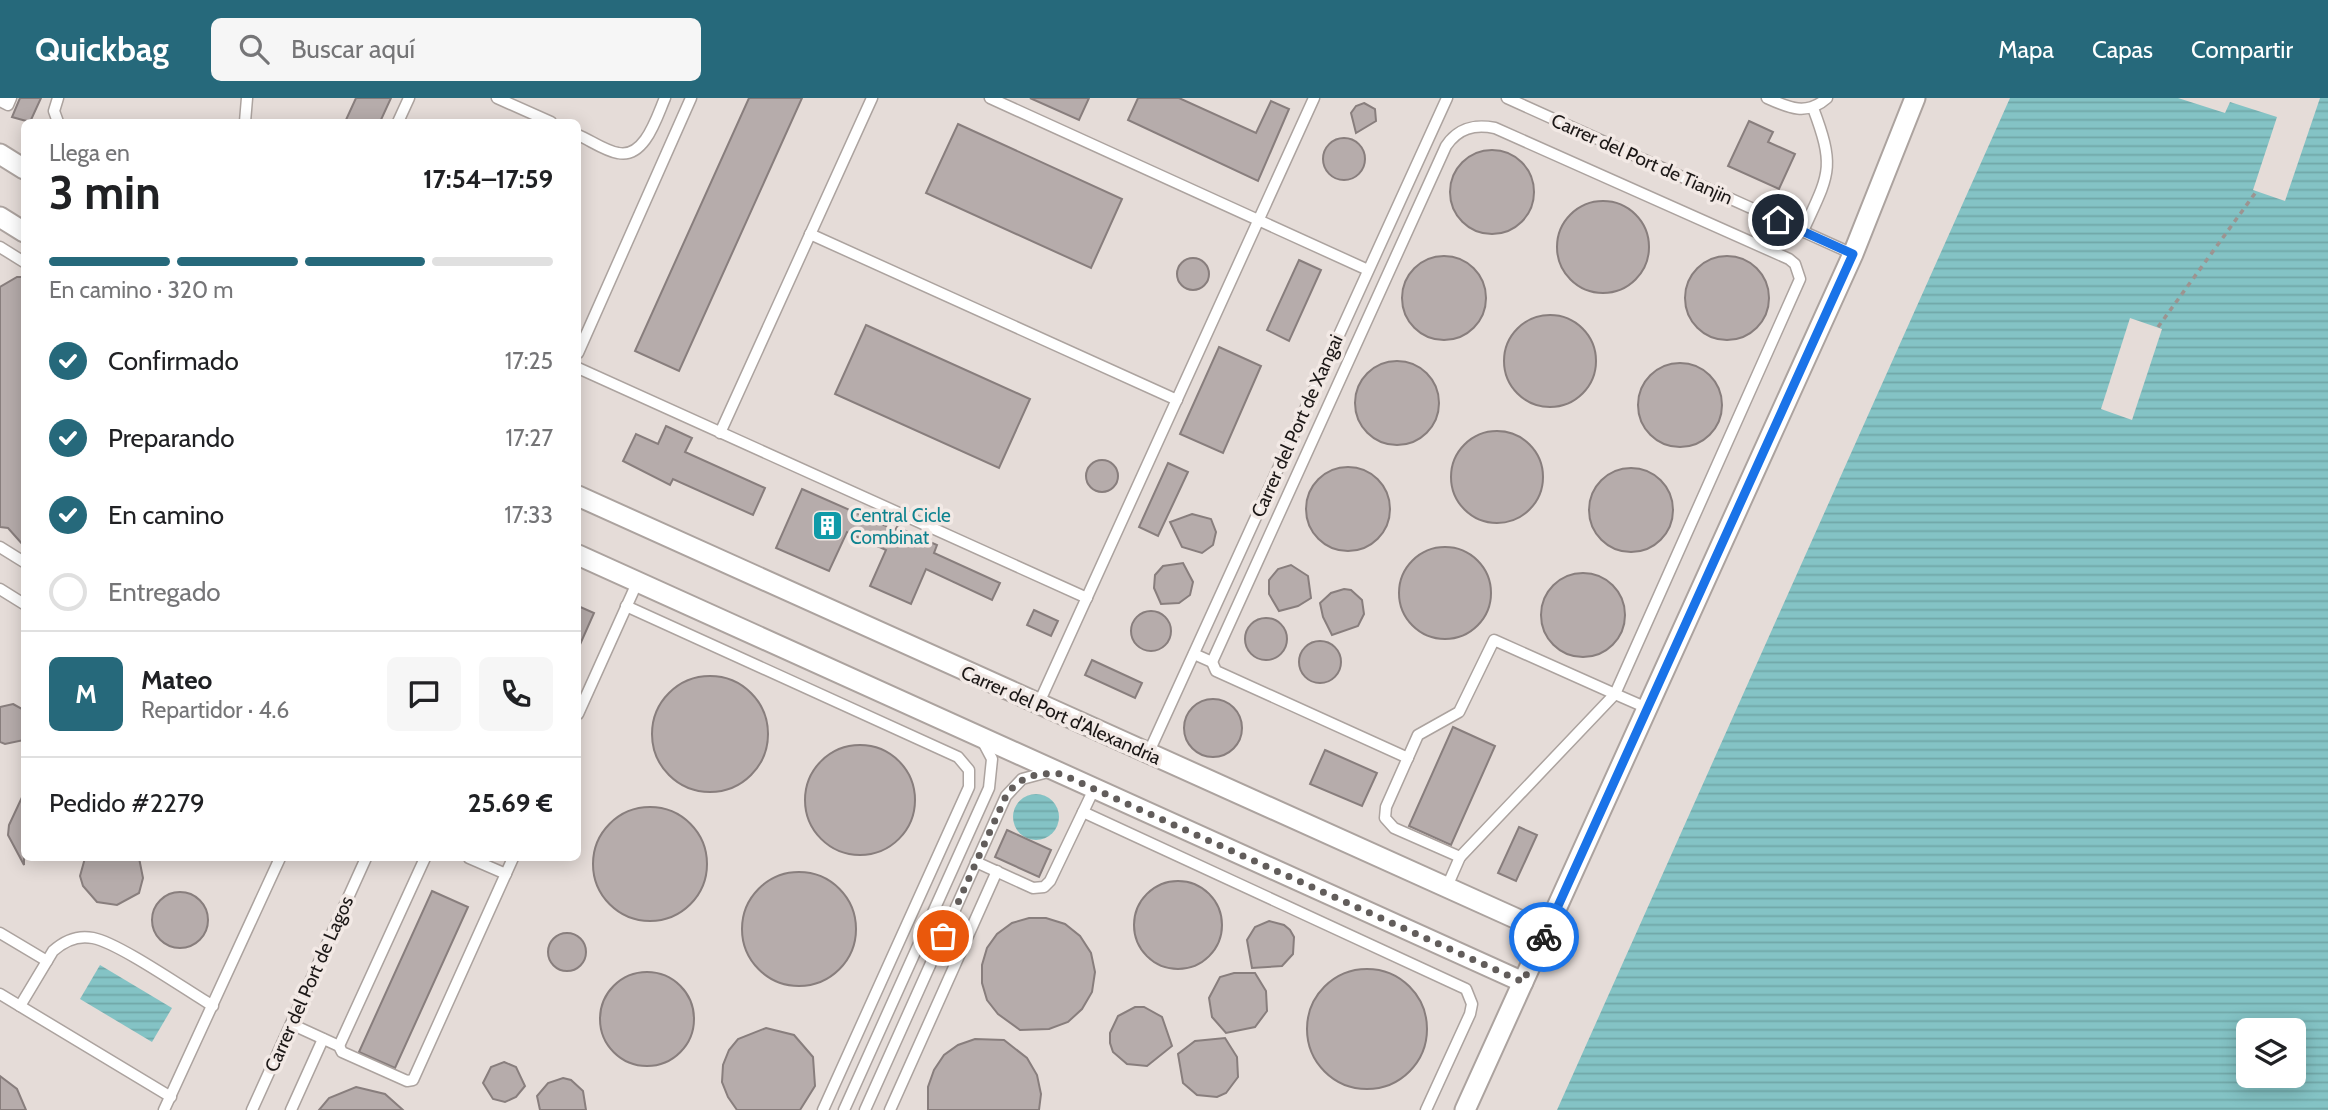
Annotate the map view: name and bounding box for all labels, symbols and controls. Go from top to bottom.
search box [211,18,701,81]
text: Quickbag [35,29,169,69]
icon: search [235,30,273,68]
text: Buscar aquí [291,33,415,65]
text: Mapa [1998,35,2054,64]
text: Capas [2092,35,2153,64]
text: Compartir [2191,35,2293,64]
street label: Carrer del Port de Tianjin [1548,109,1736,209]
text: Llega en [49,139,130,167]
text: 17:54–17:59 [423,163,553,195]
text: 3 min [49,165,161,221]
pin [1748,190,1808,250]
icon: home [1759,201,1797,239]
text: En camino · 320 m [49,276,233,304]
street label: Carrer del Port de Xangai [1246,331,1348,521]
icon: check [49,342,87,380]
text: Confirmado [108,345,239,377]
text: 17:25 [505,347,553,375]
icon: check [49,419,87,457]
text: Preparando [108,422,235,454]
text: 17:27 [506,424,553,452]
icon: check [49,496,87,534]
text: En camino [108,499,224,531]
text: 17:33 [504,501,553,529]
place label: Central Cicle Combinat [850,504,951,549]
building icon: Central Cicle Combinat [810,509,844,543]
text: Entregado [108,576,221,608]
button: chat [387,657,461,731]
button: phone [479,657,553,731]
street label: Carrer del Port d'Alexandria [958,660,1164,770]
text: Mateo [141,664,212,696]
text: M [75,678,97,710]
text: Repartidor · 4.6 [141,696,289,724]
text: Pedido #2279 [49,787,205,819]
text: 25.69 € [468,787,553,819]
street label: Carrer del Port de Lagos [260,892,358,1076]
courier [1509,902,1579,972]
pin [913,906,973,966]
icon: bag [924,917,962,955]
icon: bike [1525,918,1563,956]
map controls [2236,1018,2306,1088]
button: layers [2236,1018,2306,1088]

